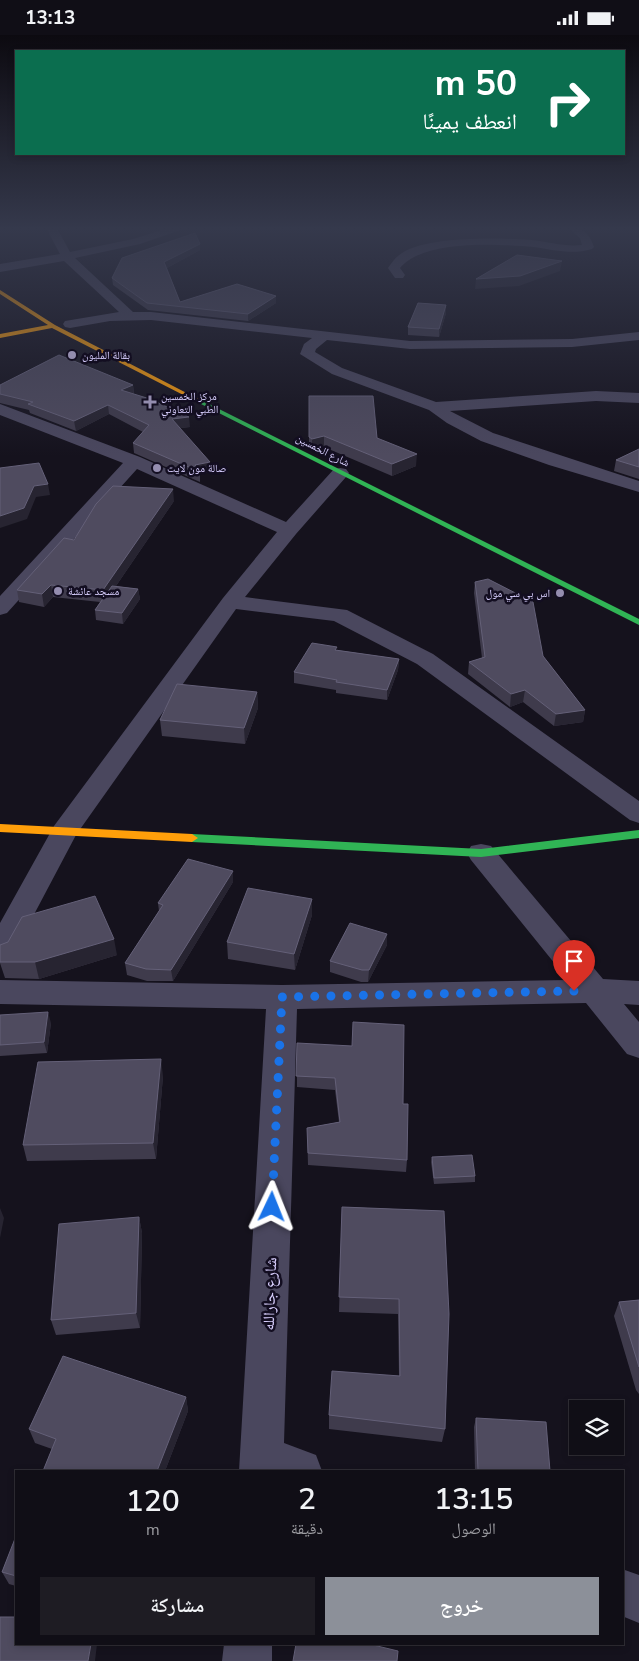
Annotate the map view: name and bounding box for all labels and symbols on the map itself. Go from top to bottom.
place label: بقالة المليون [82,348,130,363]
marker: بقالة المليون [66,349,78,361]
place label: مركز الخمسين الطبي التعاوني [161,389,218,418]
marker: مركز الخمسين الطبي التعاوني [143,395,157,409]
street label: شارع الخمسين [293,431,352,470]
place label: صالة مون لايت [167,461,226,476]
marker: صالة مون لايت [151,462,163,474]
place label: مسجد عائشة [68,584,119,599]
marker: مسجد عائشة [52,585,64,597]
place label: اس بي سي مول [486,586,550,602]
marker: اس بي سي مول [554,587,566,599]
pin [553,940,595,991]
position arrow [245,1180,297,1232]
street label: شارع جارالله [258,1257,282,1331]

